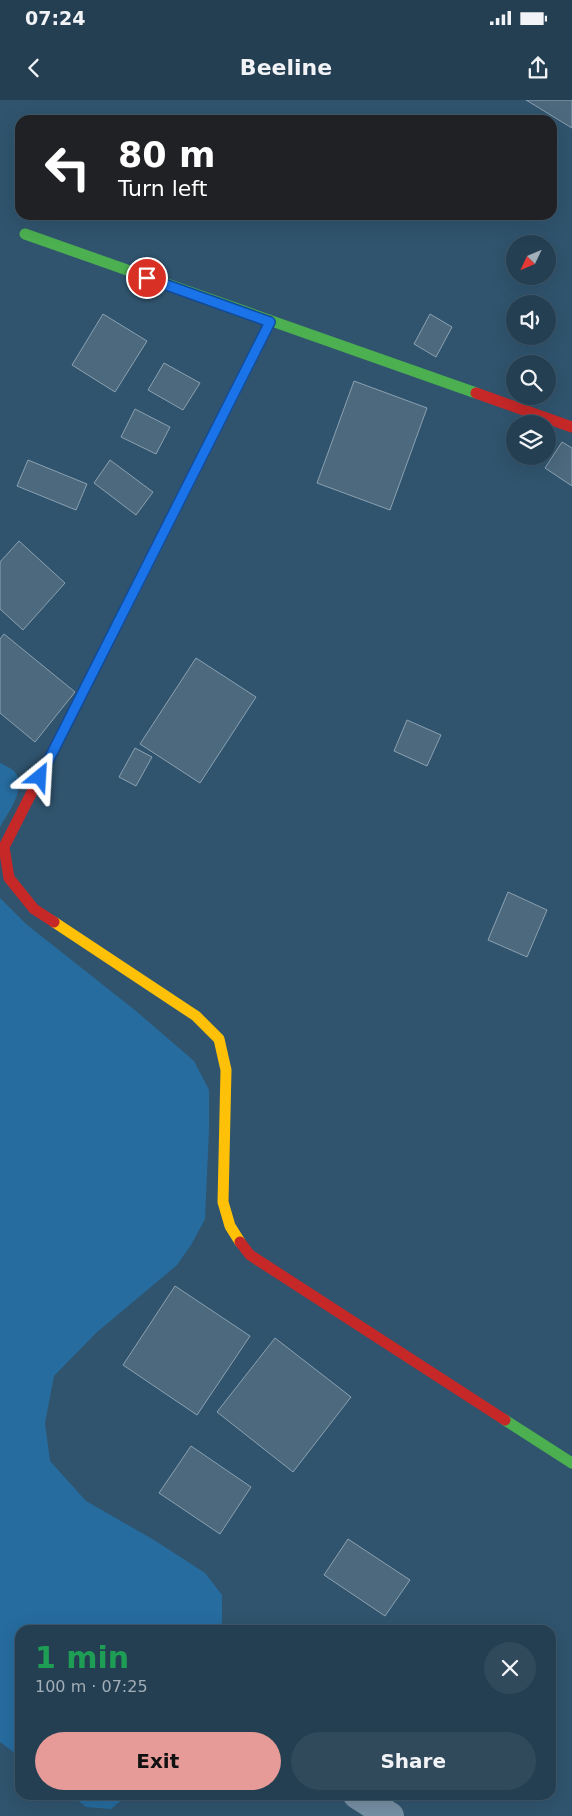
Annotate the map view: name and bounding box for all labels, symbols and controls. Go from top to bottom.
text: 07:24 [25,7,85,29]
icon: back [20,54,48,82]
icon: share [524,54,552,82]
text: Beeline [240,55,332,80]
icon: left [35,135,100,200]
text: 80 m [118,135,215,175]
text: Turn left [118,176,207,201]
north arrow [506,235,556,285]
map controls [506,235,556,465]
pin [126,257,168,299]
icon: arrive [133,264,161,292]
button: sound [506,295,556,345]
button: search [506,355,556,405]
button: layers [506,415,556,465]
position arrow [13,750,65,802]
text: 1 min [35,1640,129,1675]
button: close [484,1642,536,1694]
text: 100 m · 07:25 [35,1677,148,1696]
button: Exit [35,1732,281,1790]
button: Share [291,1732,536,1790]

